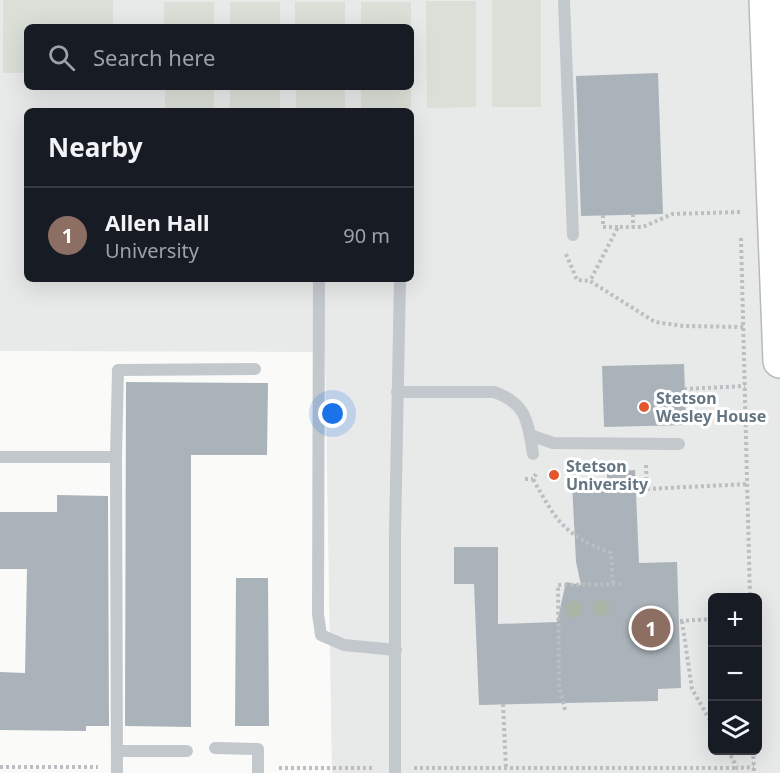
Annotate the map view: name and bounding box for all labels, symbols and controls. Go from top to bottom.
search box [24,24,414,90]
icon: search [45,41,78,74]
text: Search here [93,42,215,72]
text: Nearby [48,129,143,165]
text: Allen Hall [105,207,210,237]
text: 1 [62,222,73,249]
text: 90 m [343,222,390,249]
text: University [105,237,199,264]
place label: Stetson Wesley House [656,387,766,427]
your location [318,399,347,428]
marker: Stetson Wesley House [637,400,651,414]
place label: Stetson University [566,455,649,495]
marker: Stetson University [547,468,561,482]
map controls [708,593,762,755]
button: + [708,593,762,647]
pin: 1 [632,606,670,650]
button: − [708,647,762,701]
button: layers [708,701,762,755]

